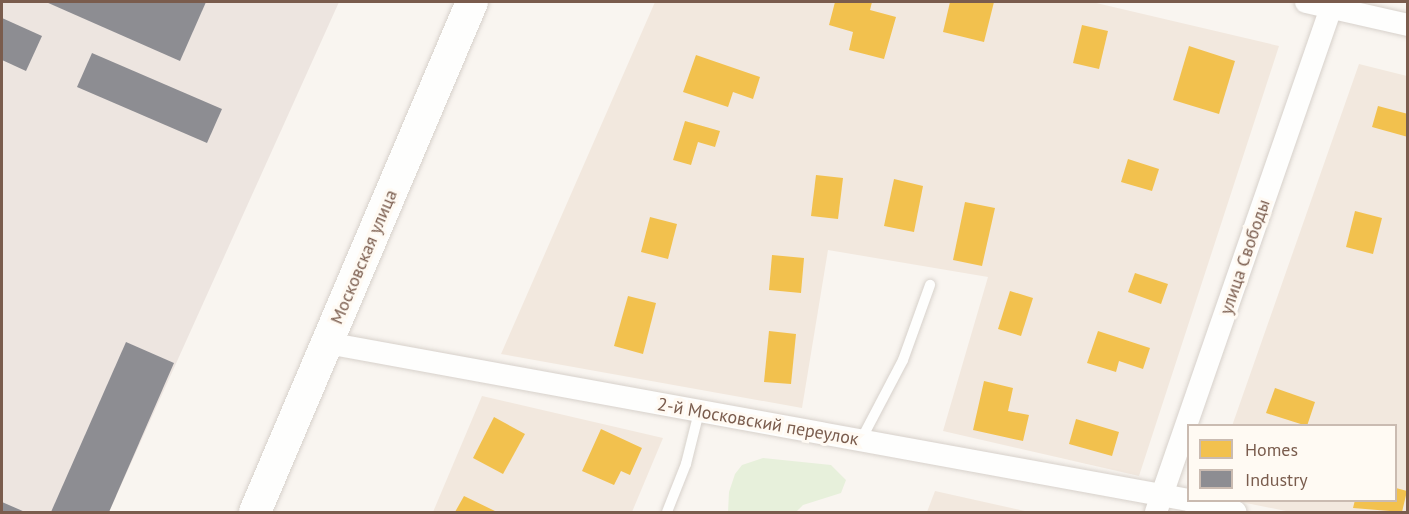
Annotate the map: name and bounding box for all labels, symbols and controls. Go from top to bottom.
street label: Московская улица [326,187,402,327]
street label: улица Свободы [1215,197,1275,317]
street label: 2-й Московский переулок [656,394,860,450]
legend [1187,424,1397,502]
text: Homes [1245,438,1298,461]
text: Industry [1245,468,1308,491]

